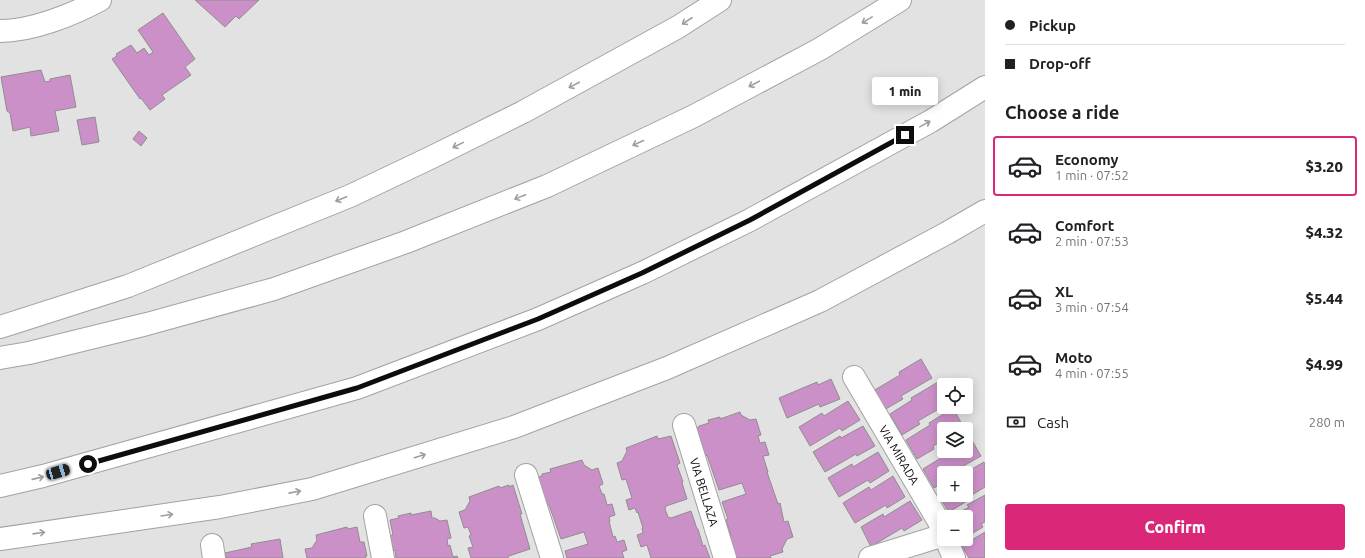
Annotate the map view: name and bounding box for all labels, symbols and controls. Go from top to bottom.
one-way arrow [682,17,693,25]
one-way arrow [861,17,873,25]
text: Pickup [1029,17,1076,34]
text: Drop-off [1029,55,1091,72]
callout: 1 min [872,77,938,105]
one-way arrow [748,81,760,88]
one-way arrow [568,82,580,89]
text: 1 min [888,84,922,98]
text: Choose a ride [1005,102,1119,122]
one-way arrow [918,120,930,128]
route end [896,126,914,144]
one-way arrow [632,140,644,147]
one-way arrow [453,141,465,149]
icon: car [1007,148,1043,184]
text: Economy [1055,151,1119,168]
text: $3.20 [1305,158,1343,175]
text: 1 min · 07:52 [1055,168,1129,182]
one-way arrow [514,193,526,201]
one-way arrow [335,196,347,204]
icon: car [1007,214,1043,250]
text: Comfort [1055,217,1114,234]
text: $4.32 [1305,224,1343,241]
text: 2 min · 07:53 [1055,234,1129,248]
icon: car [1007,280,1043,316]
text: XL [1055,283,1073,300]
text: $5.44 [1305,290,1343,307]
text: 3 min · 07:54 [1055,300,1129,314]
icon: car [1007,346,1043,382]
text: Moto [1055,349,1093,366]
text: $4.99 [1305,356,1343,373]
text: 4 min · 07:55 [1055,366,1129,380]
map controls [937,378,973,546]
button: locate [937,378,973,414]
icon: cash [1005,411,1027,433]
text: Cash [1037,414,1069,431]
text: 280 m [1309,415,1345,429]
button: layers [937,422,973,458]
street label: VIA MIRADA [877,423,922,487]
one-way arrow [413,452,426,459]
route start [79,455,97,473]
street label: VIA BELLAZA [688,456,721,528]
car [45,463,71,481]
button: + [937,466,973,502]
one-way arrow [31,473,44,481]
one-way arrow [288,488,301,496]
button: Confirm [1005,504,1345,550]
button: − [937,510,973,546]
one-way arrow [160,511,173,519]
one-way arrow [32,529,45,537]

